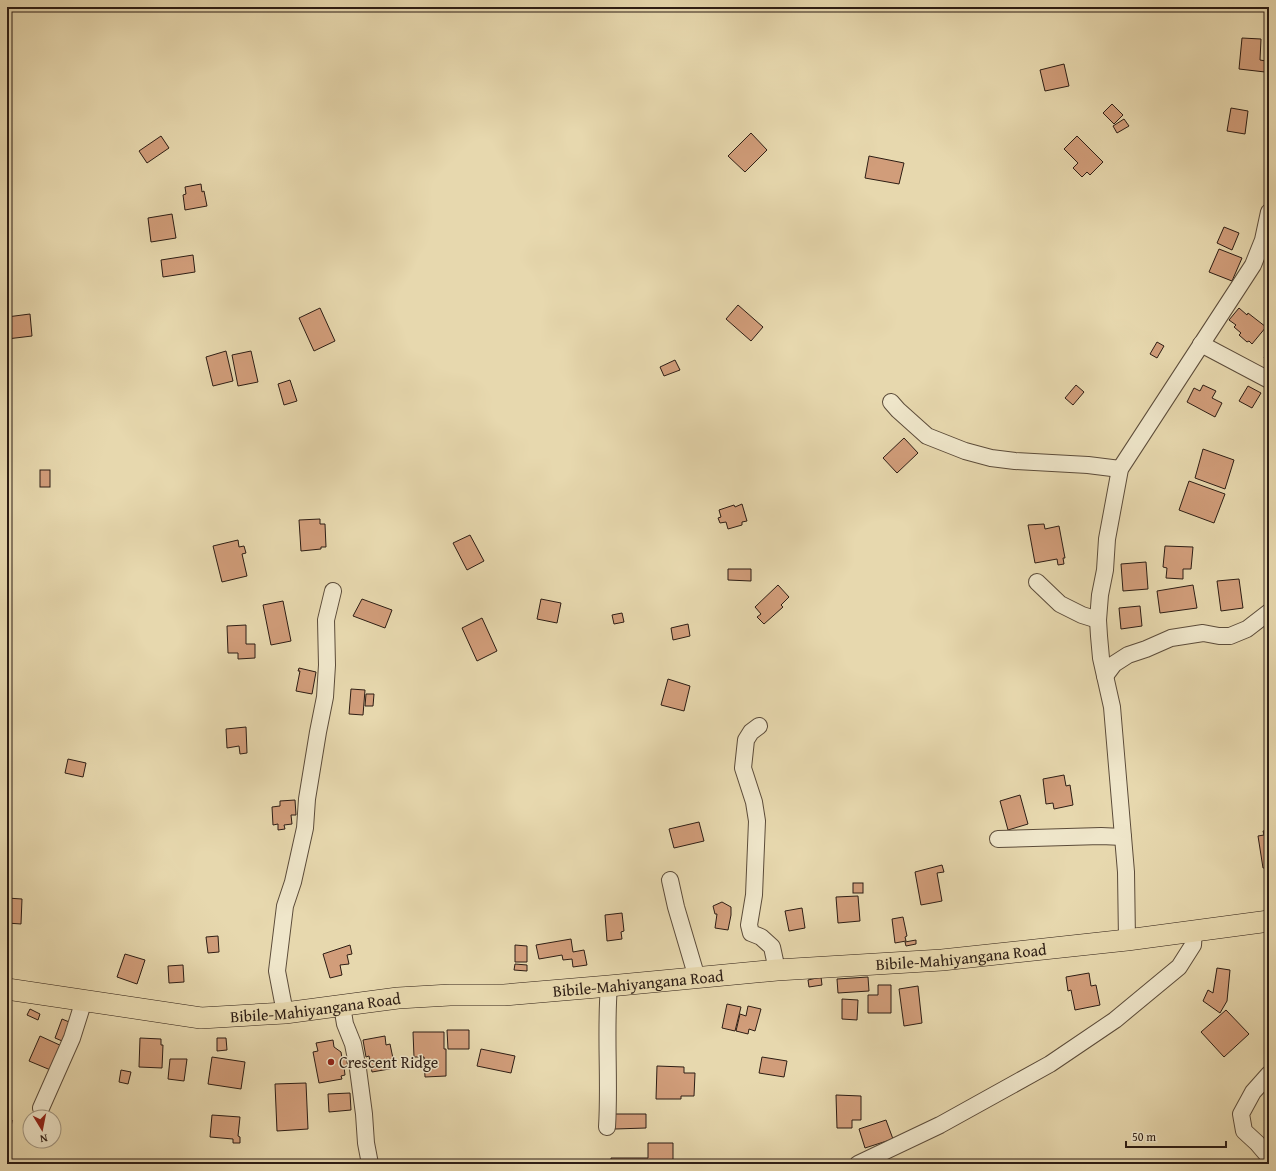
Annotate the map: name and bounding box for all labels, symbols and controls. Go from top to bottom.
street label: Bibile-Mahiyangana Road [875,937,1048,976]
street label: Bibile-Mahiyangana Road [552,963,725,1003]
street label: Bibile-Mahiyangana Road [229,986,402,1028]
place label: Crescent Ridge [339,1050,438,1074]
marker: Crescent Ridge [326,1057,336,1067]
north arrow [22,1109,62,1149]
scale bar [1126,1123,1226,1149]
text: 50 m [1132,1128,1156,1145]
text: N [38,1130,49,1147]

